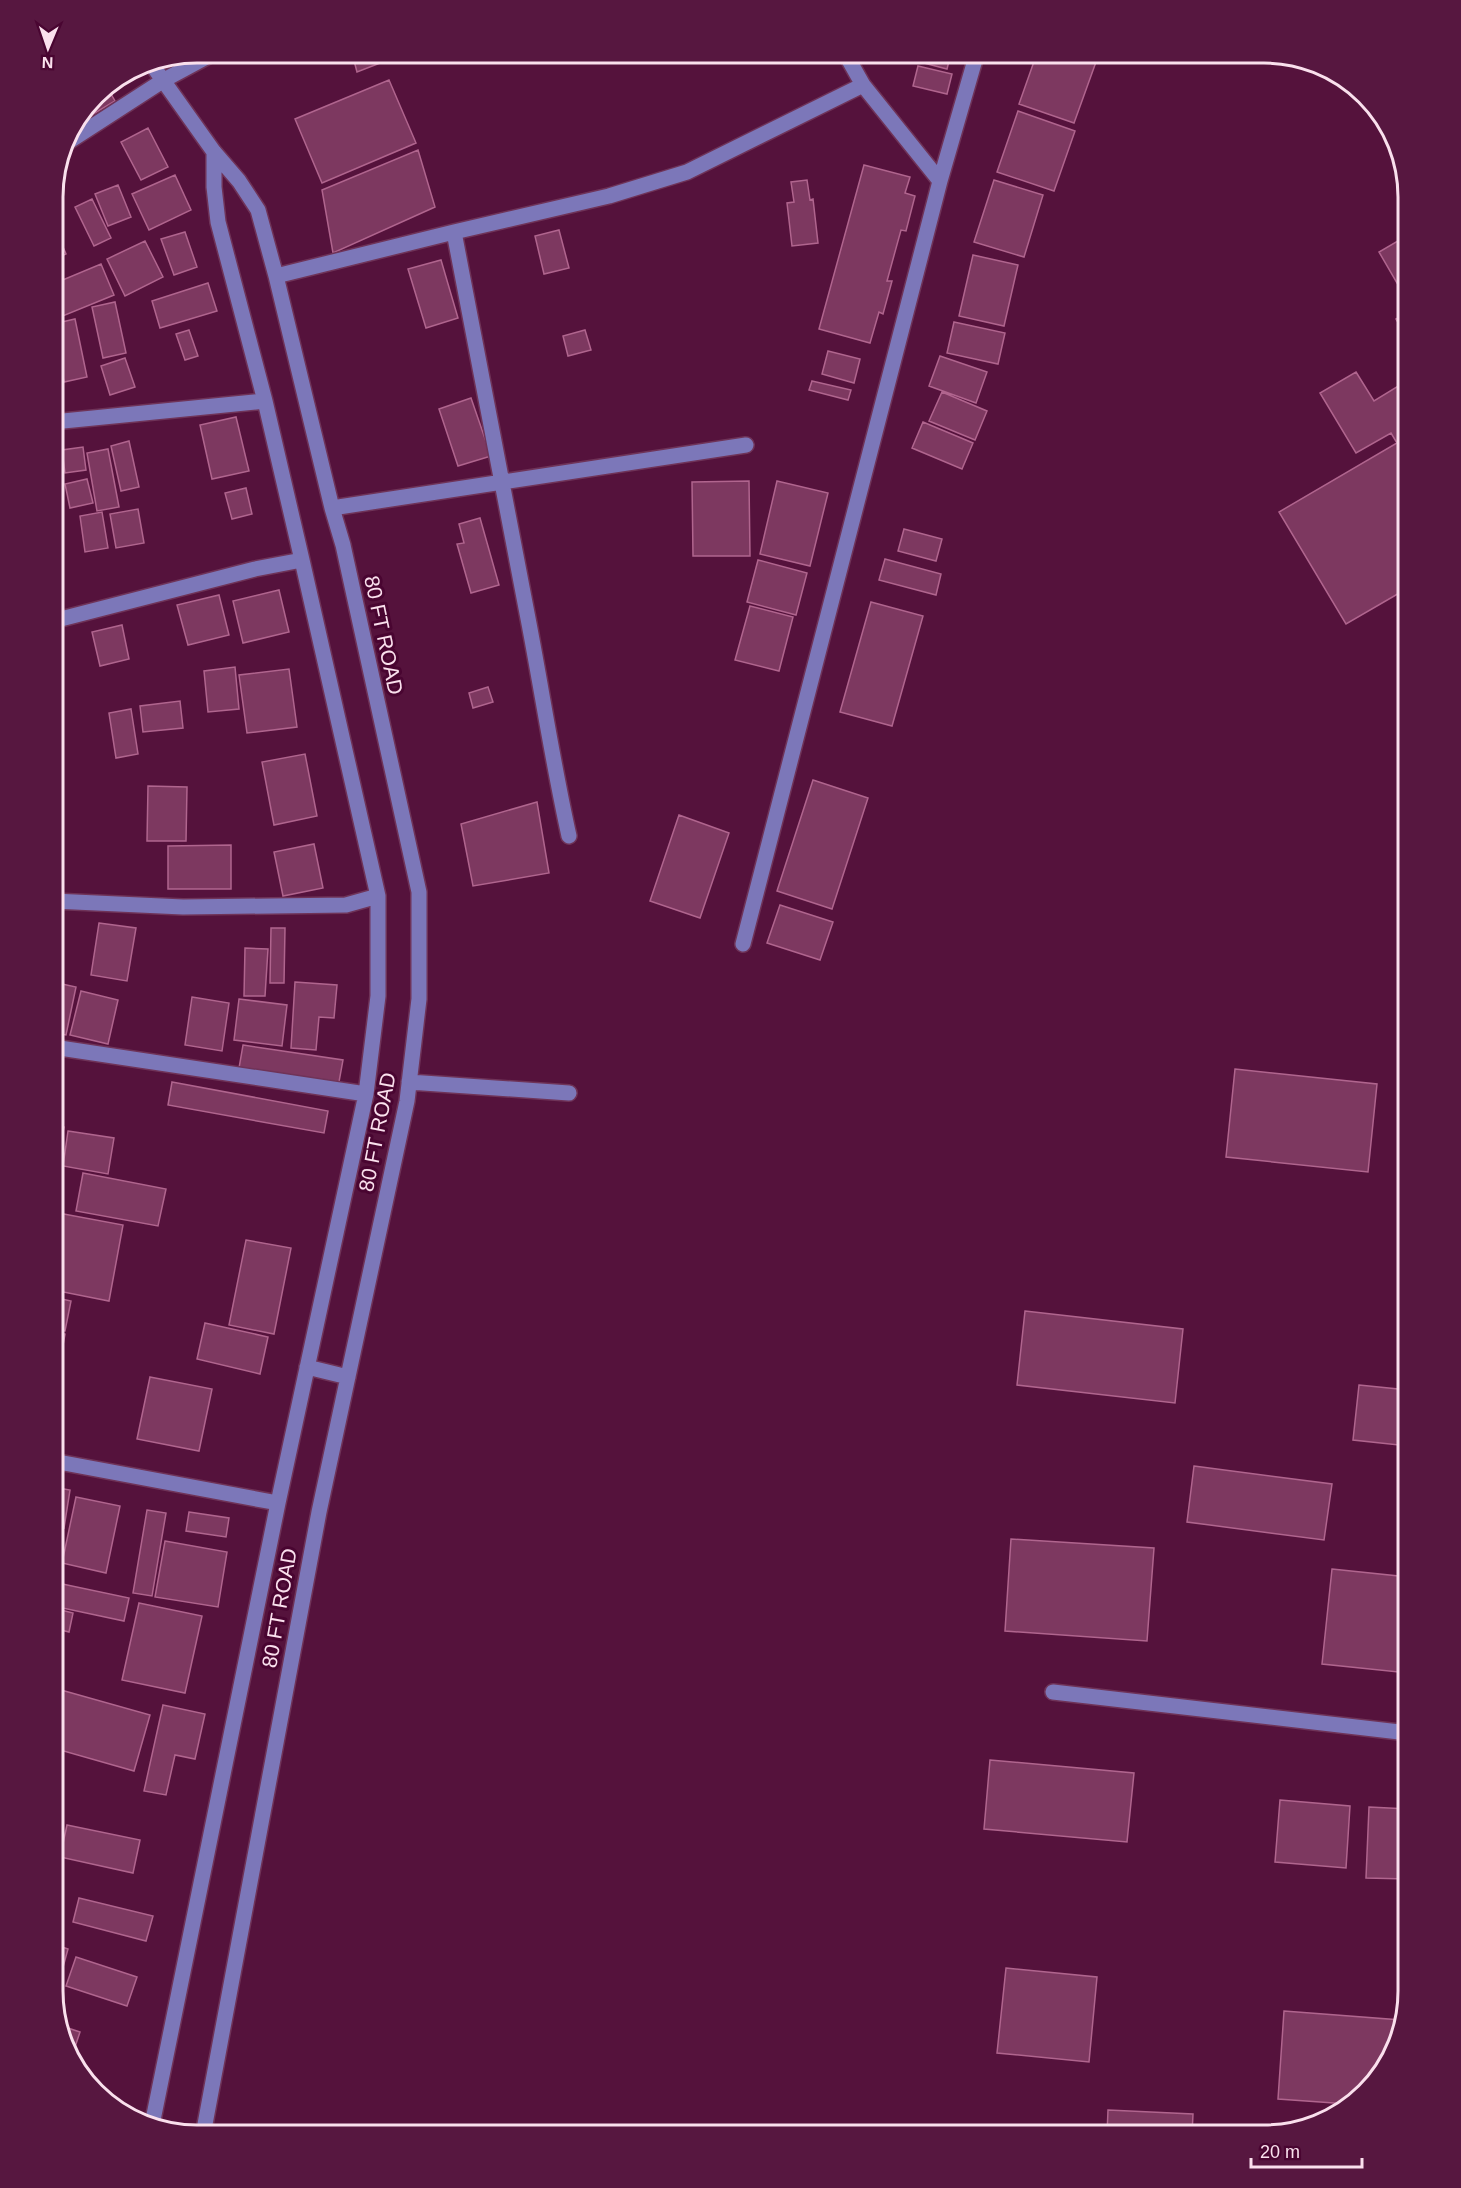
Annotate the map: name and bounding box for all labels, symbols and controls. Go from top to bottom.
north arrow [18,18,78,78]
text: N [41,54,54,71]
street label: 80 FT ROAD [360,573,408,697]
street label: 80 FT ROAD [354,1070,400,1194]
street label: 80 FT ROAD [257,1546,301,1670]
scale bar [1251,2131,1362,2169]
text: 20 m [1260,2142,1300,2162]

